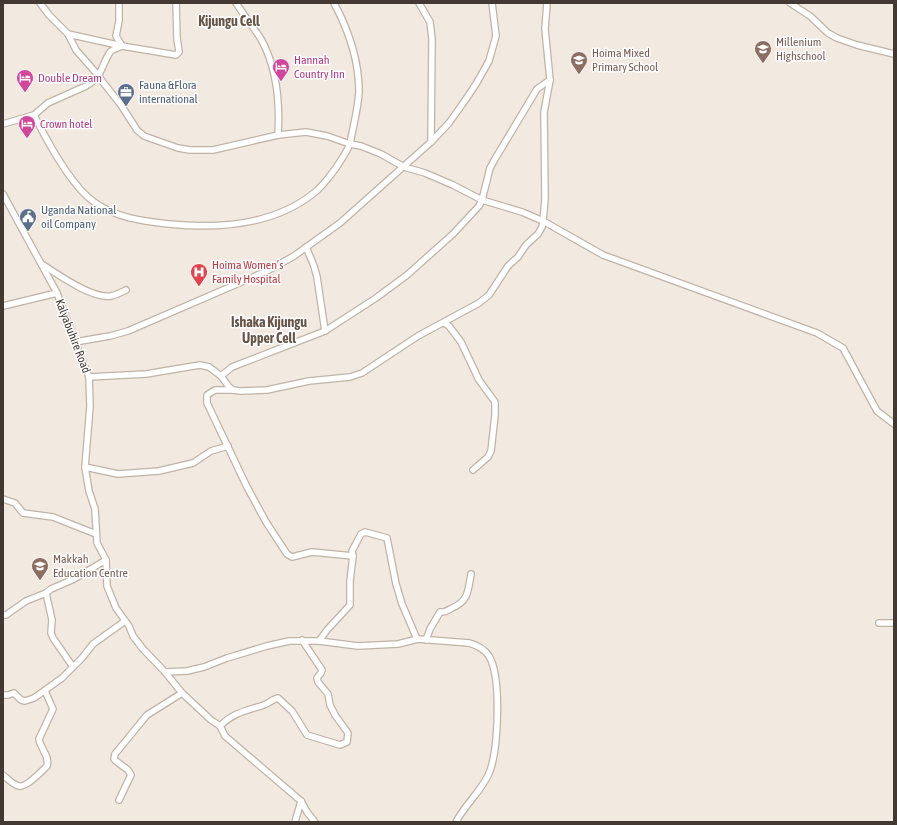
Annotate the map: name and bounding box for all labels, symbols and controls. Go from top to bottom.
district label: Kijungu Cell [198,13,260,29]
place label: Millenium Highschool [776,35,826,63]
school or university icon: Millenium Highschool [753,39,773,64]
place label: Hoima Mixed Primary School [592,46,659,74]
school or university icon: Hoima Mixed Primary School [569,50,589,75]
place label: Hannah Country Inn [294,53,345,81]
hotel icon: Hannah Country Inn [271,57,291,82]
hotel icon: Double Dream [15,68,35,93]
place label: Double Dream [38,71,102,85]
place label: Fauna &Flora international [139,78,199,106]
office icon: Fauna &Flora international [116,82,136,107]
hotel icon: Crown hotel [17,114,37,139]
place label: Crown hotel [40,117,93,131]
place label: Uganda National oil Company [41,203,117,231]
public building icon: Uganda National oil Company [18,207,38,232]
place label: Hoima Women’s Family Hospital [212,258,283,286]
hospital icon: Hoima Women’s Family Hospital [189,262,209,287]
street label: Kalyabuhire Road [52,297,94,375]
district label: Ishaka Kijungu Upper Cell [231,314,307,346]
place label: Makkah Education Centre [53,552,128,580]
school or university icon: Makkah Education Centre [30,556,50,581]

